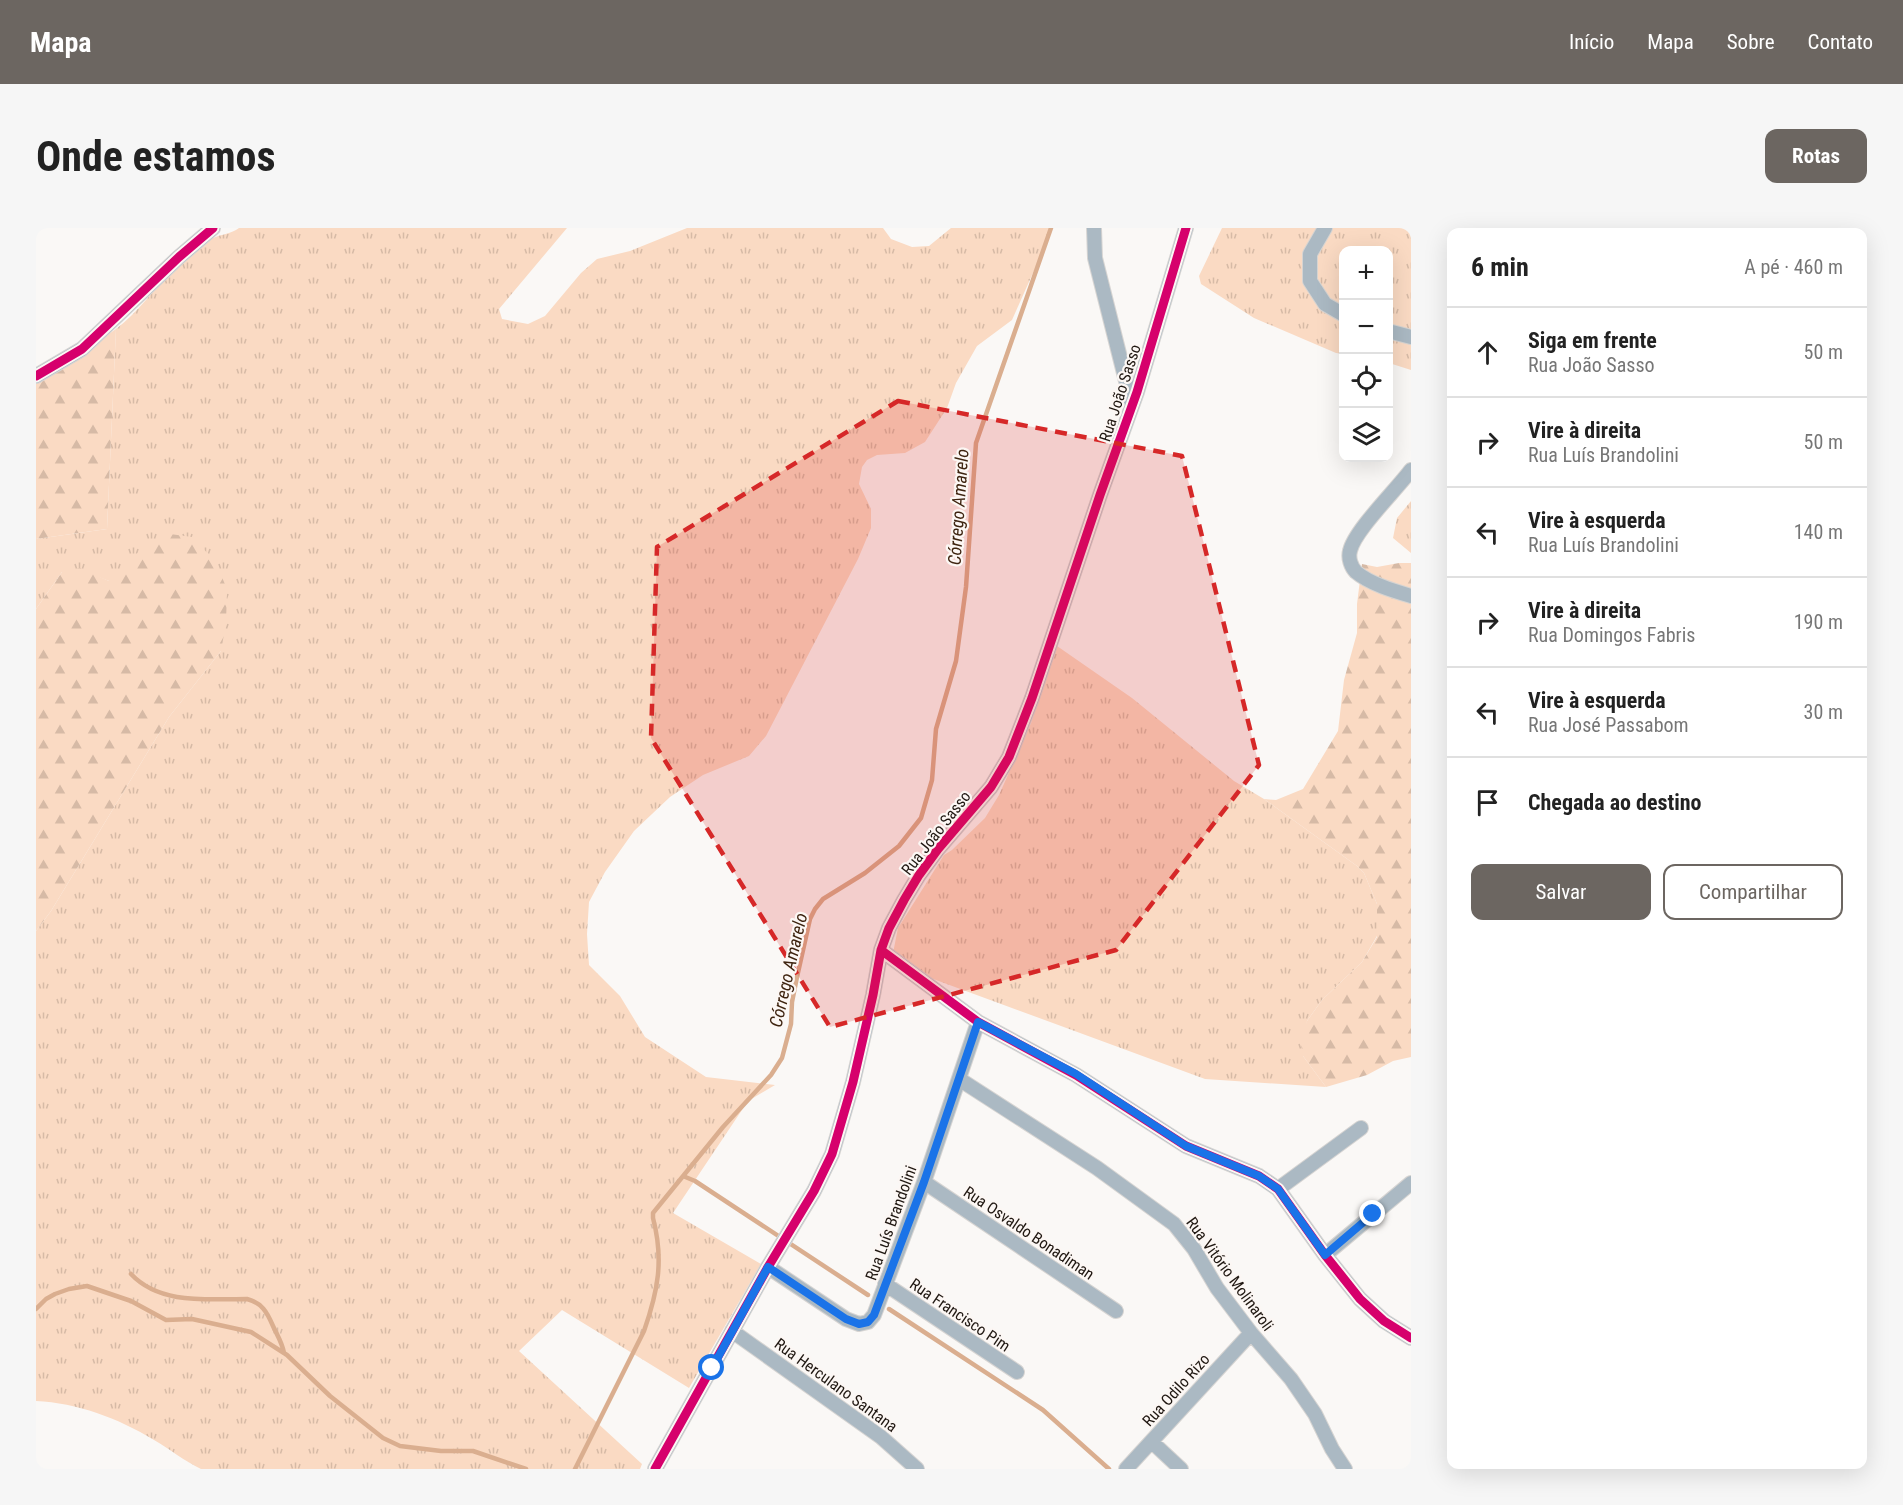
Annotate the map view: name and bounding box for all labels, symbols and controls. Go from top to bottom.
text: Mapa [30,26,91,59]
text: Início [1569,30,1614,54]
text: Mapa [1647,30,1694,54]
text: Sobre [1727,30,1775,54]
text: Contato [1808,30,1873,54]
button: Rotas [1765,129,1867,183]
text: Onde estamos [36,132,276,181]
map controls [1339,246,1393,462]
button: + [1339,246,1393,300]
text: 6 min [1471,252,1529,282]
text: A pé · 460 m [1744,255,1843,279]
button: − [1339,300,1393,354]
text: Siga em frente [1528,328,1657,353]
icon: ahead [1471,336,1504,369]
text: 50 m [1804,340,1843,364]
street label: Rua João Sasso [1095,342,1145,444]
text: Rua João Sasso [1528,353,1655,377]
button: locate [1339,354,1393,408]
button: layers [1339,408,1393,462]
text: Vire à direita [1528,418,1641,443]
icon: right [1471,426,1504,459]
text: 50 m [1804,430,1843,454]
text: Rua Luís Brandolini [1528,443,1679,467]
water label: Córrego Amarelo [943,448,973,566]
text: Vire à esquerda [1528,508,1666,533]
icon: left [1471,516,1504,549]
text: 140 m [1794,520,1843,544]
text: Rua Luís Brandolini [1528,533,1679,557]
text: Vire à direita [1528,598,1641,623]
icon: right [1471,606,1504,639]
text: 190 m [1794,610,1843,634]
text: Rua Domingos Fabris [1528,623,1695,647]
text: Vire à esquerda [1528,688,1666,713]
icon: left [1471,696,1504,729]
text: 30 m [1804,700,1843,724]
text: Rua José Passabom [1528,713,1689,737]
icon: arrive [1471,786,1504,819]
street label: Rua João Sasso [897,787,975,879]
text: Chegada ao destino [1528,790,1702,815]
button: Salvar [1471,864,1651,920]
button: Compartilhar [1663,864,1843,920]
water label: Córrego Amarelo [765,911,811,1029]
street label: Rua Luís Brandolini [861,1163,921,1283]
street label: Rua Osvaldo Bonadiman [960,1182,1098,1284]
route end [1359,1200,1385,1226]
street label: Rua Vitório Molinaroli [1182,1213,1278,1335]
street label: Rua Francisco Pim [906,1274,1014,1356]
street label: Rua Herculano Santana [771,1334,901,1436]
street label: Rua Odilo Rizo [1138,1350,1214,1430]
route start [698,1354,724,1380]

